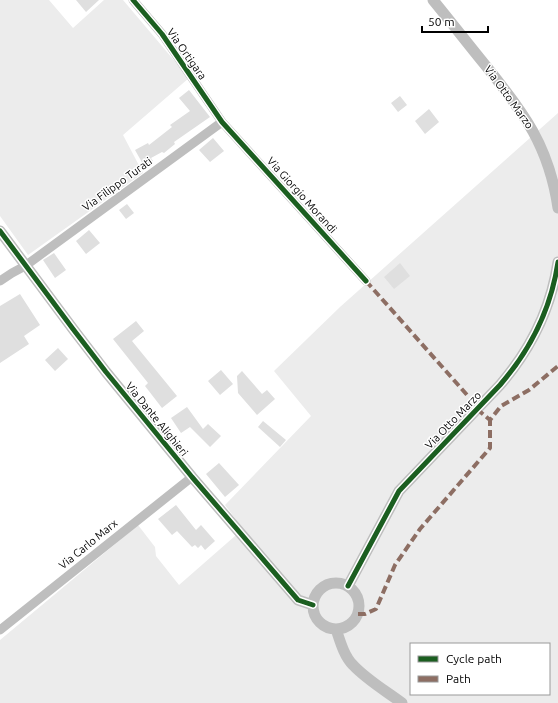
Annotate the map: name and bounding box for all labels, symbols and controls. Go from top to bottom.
scale bar [422,8,488,34]
text: 50 m [428,15,455,28]
street label: Via Ortigara [165,26,209,82]
street label: Via Otto Marzo [482,63,536,131]
street label: Via Filippo Turati [80,155,154,213]
street label: Via Giorgio Morandi [265,155,339,235]
street label: Via Dante Alighieri [123,380,191,458]
street label: Via Otto Marzo [423,389,483,451]
street label: Via Carlo Marx [56,516,120,571]
legend [410,643,550,695]
text: Cycle path [446,652,502,665]
text: Path [446,672,471,685]

